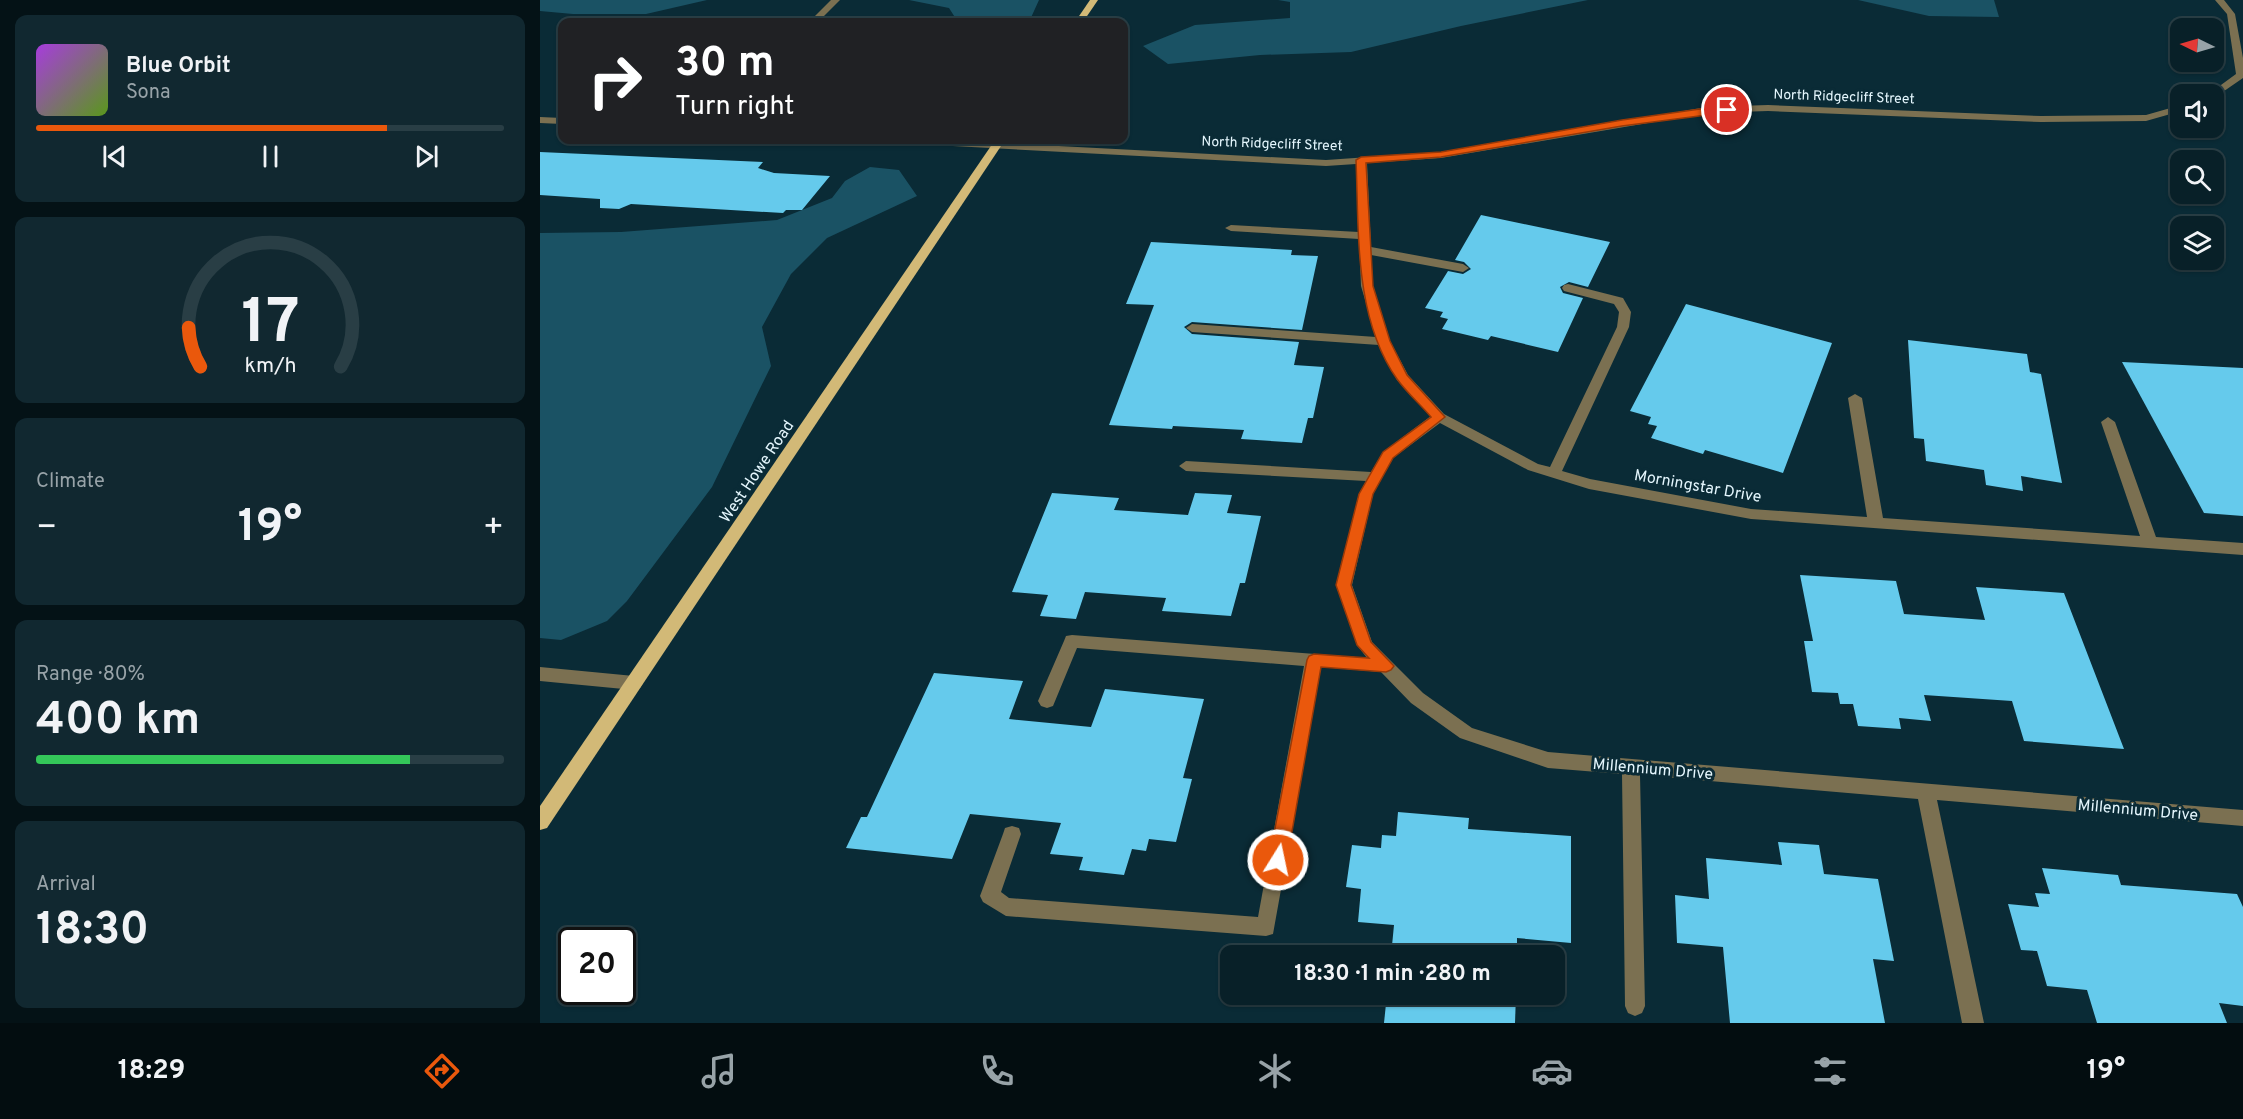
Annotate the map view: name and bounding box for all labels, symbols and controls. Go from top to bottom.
north arrow [2170,18,2224,72]
map controls [2170,18,2224,270]
text: 30 m [675,38,774,91]
icon: right [576,42,654,120]
text: Blue Orbit [126,53,231,80]
text: Sona [126,80,171,106]
pin [1701,84,1752,135]
button: sound [2170,84,2224,138]
street label: North Ridgecliff Street [1773,87,1915,108]
text: Turn right [675,90,794,124]
icon: arrive [1710,93,1743,126]
street label: North Ridgecliff Street [1201,134,1343,155]
icon: previous [98,140,131,173]
icon: pause [254,140,287,173]
icon: next [410,140,443,173]
button: search [2170,150,2224,204]
button: layers [2170,216,2224,270]
text: 17 [241,286,299,365]
text: km/h [244,353,296,380]
street label: West Howe Road [716,417,799,527]
street label: Morningstar Drive [1632,466,1763,508]
text: Climate [36,469,105,495]
text: 19° [238,500,302,557]
text: − [36,508,57,550]
text: + [483,508,504,550]
text: Range · 80% [36,662,145,688]
text: 400 km [36,693,200,750]
street label: Millennium Drive [1592,755,1714,785]
street label: Millennium Drive [2077,796,2199,826]
position arrow [1246,828,1310,892]
text: Arrival [36,872,96,898]
text: 18:30 [36,903,149,960]
speed limit sign: 20 [558,927,636,1005]
text: 18:30 · 1 min · 280 m [1294,961,1491,988]
icon: directions [421,1050,463,1092]
icon: music [698,1050,740,1092]
icon: phone [976,1050,1018,1092]
icon: climate [1254,1050,1296,1092]
icon: car [1531,1050,1573,1092]
icon: filters [1809,1050,1851,1092]
text: 18:29 [118,1054,185,1088]
text: 19° [2087,1054,2125,1088]

